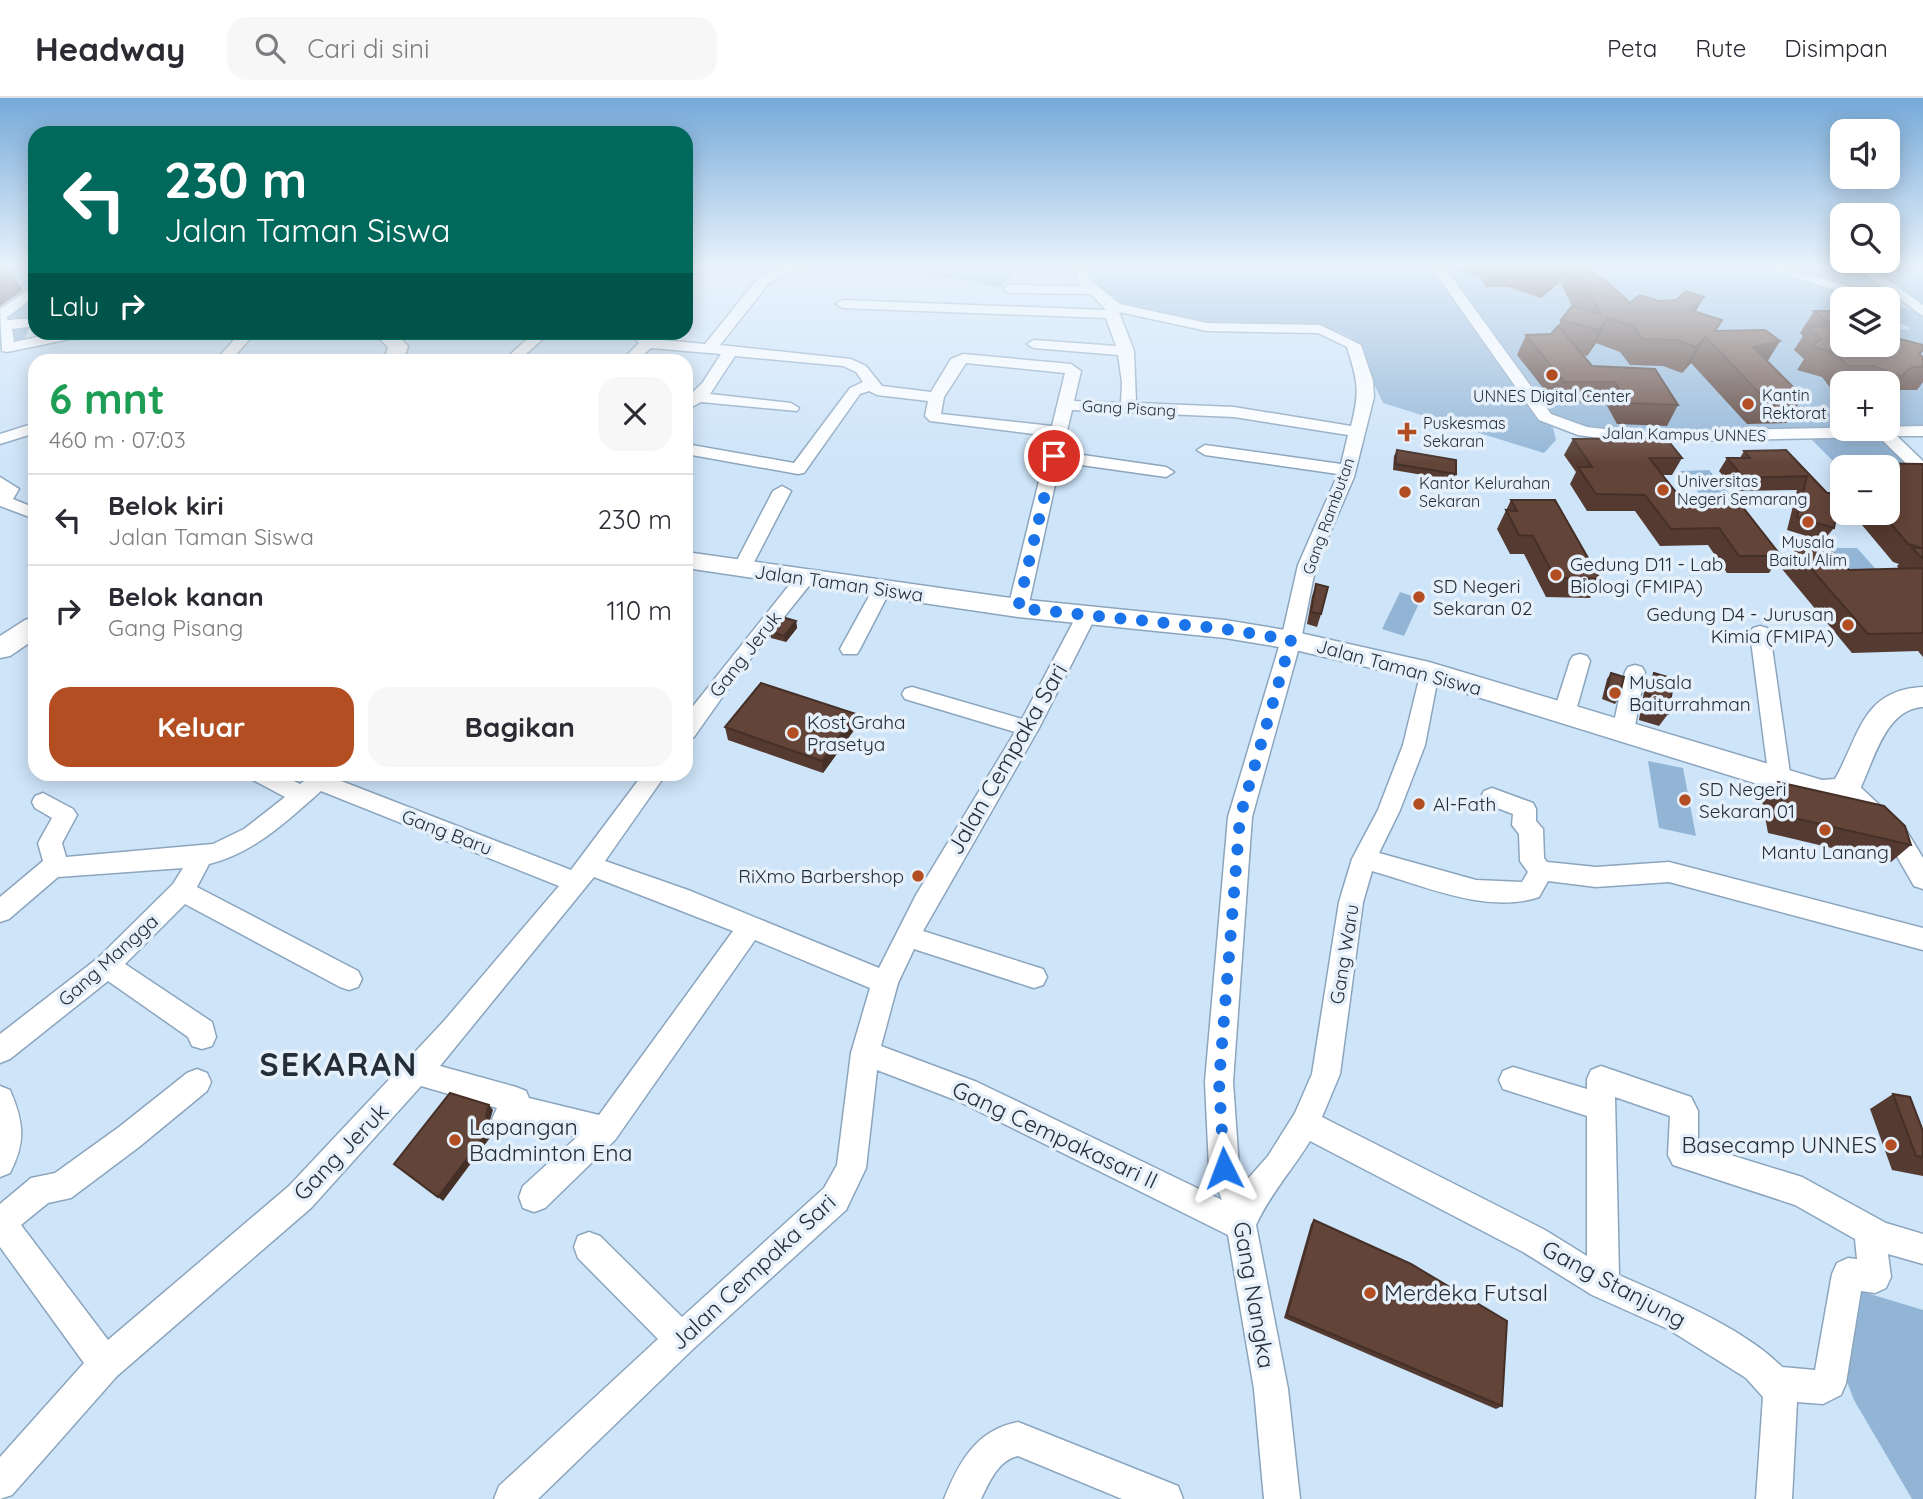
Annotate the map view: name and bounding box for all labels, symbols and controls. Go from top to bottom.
search box [227,17,717,80]
text: Headway [35,28,185,69]
icon: search [251,29,289,67]
text: Cari di sini [307,32,430,65]
text: Peta [1607,33,1657,63]
text: Rute [1695,33,1746,63]
text: Disimpan [1784,33,1888,63]
map controls [1830,119,1900,525]
button: sound [1830,119,1900,189]
text: 230 m [164,149,307,210]
icon: left [49,154,140,245]
button: search [1830,203,1900,273]
text: Jalan Taman Siswa [164,210,450,250]
icon: right [113,287,151,325]
button: layers [1830,287,1900,357]
text: Lalu [49,290,99,323]
marker: UNNES Digital Center [1544,367,1560,383]
button: + [1830,371,1900,441]
text: 6 mnt [49,372,165,425]
button: close [598,377,672,451]
place label: Kantin Rektorat [1762,385,1826,423]
place label: UNNES Digital Center [1473,386,1631,406]
street label: Gang Pisang [1081,396,1177,420]
marker: Kantin Rektorat [1740,396,1756,412]
place label: Puskesmas Sekaran [1423,413,1506,451]
marker: Puskesmas Sekaran [1397,422,1417,442]
street label: Jalan Kampus UNNES [1602,423,1766,445]
text: 460 m · 07:03 [49,425,186,454]
pin [1024,426,1084,486]
icon: arrive [1035,437,1073,475]
street label: Gang Rambutan [1298,455,1358,577]
button: − [1830,455,1900,525]
place label: Universitas Negeri Semarang [1677,471,1807,509]
place label: Kantor Kelurahan Sekaran [1419,473,1550,511]
marker: Universitas Negeri Semarang [1655,482,1671,498]
marker: Kantor Kelurahan Sekaran [1397,484,1413,500]
text: Belok kiri [108,489,224,522]
icon: left [49,501,87,539]
text: 230 m [598,503,672,536]
marker: Musala Baitul Alim [1800,514,1816,530]
text: Jalan Taman Siswa [108,522,314,551]
place label: Musala Baitul Alim [1769,532,1847,570]
place label: Gedung D11 - Lab Biologi (FMIPA) [1570,552,1723,598]
street label: Jalan Taman Siswa [753,559,925,607]
marker: Gedung D11 - Lab Biologi (FMIPA) [1548,567,1564,583]
place label: SD Negeri Sekaran 02 [1433,574,1533,620]
text: Belok kanan [108,580,264,613]
marker: SD Negeri Sekaran 02 [1411,589,1427,605]
icon: right [49,592,87,630]
text: 110 m [606,594,672,627]
place label: Gedung D4 - Jurusan Kimia (FMIPA) [1647,602,1834,648]
street label: Gang Jeruk [704,606,786,702]
text: Gang Pisang [108,613,243,642]
marker: Gedung D4 - Jurusan Kimia (FMIPA) [1840,617,1856,633]
street label: Jalan Taman Siswa [1314,633,1484,701]
street label: Jalan Cempaka Sari [940,658,1073,859]
place label: Musala Baiturrahman [1629,670,1751,716]
marker: Musala Baiturrahman [1607,685,1623,701]
button: Keluar [49,687,354,767]
button: Bagikan [368,687,672,767]
place label: Kost Graha Prasetya [807,710,906,756]
marker: Kost Graha Prasetya [785,725,801,741]
place label: SD Negeri Sekaran 01 [1699,777,1795,823]
place label: Al-Fath [1433,792,1496,816]
marker: SD Negeri Sekaran 01 [1677,792,1693,808]
marker: Al-Fath [1411,796,1427,812]
street label: Gang Baru [398,804,496,860]
marker: Mantu Lanang [1817,822,1833,838]
place label: Mantu Lanang [1761,840,1889,864]
place label: RiXmo Barbershop [738,864,904,888]
marker: RiXmo Barbershop [910,868,926,884]
street label: Gang Waru [1324,902,1364,1006]
street label: Gang Mangga [53,909,163,1011]
district label: SEKARAN [260,1044,418,1084]
street label: Gang Cempakasari II [948,1074,1163,1195]
street label: Gang Jeruk [287,1097,394,1207]
place label: Lapangan Badminton Ena [469,1112,632,1167]
place label: Basecamp UNNES [1681,1130,1877,1159]
position arrow [1187,1131,1261,1205]
marker: Lapangan Badminton Ena [447,1132,463,1148]
marker: Basecamp UNNES [1883,1137,1899,1153]
street label: Jalan Cempaka Sari [664,1187,841,1356]
street label: Gang Nangka [1227,1219,1282,1371]
street label: Gang Stanjung [1537,1233,1691,1334]
place label: Merdeka Futsal [1384,1278,1548,1307]
marker: Merdeka Futsal [1362,1285,1378,1301]

